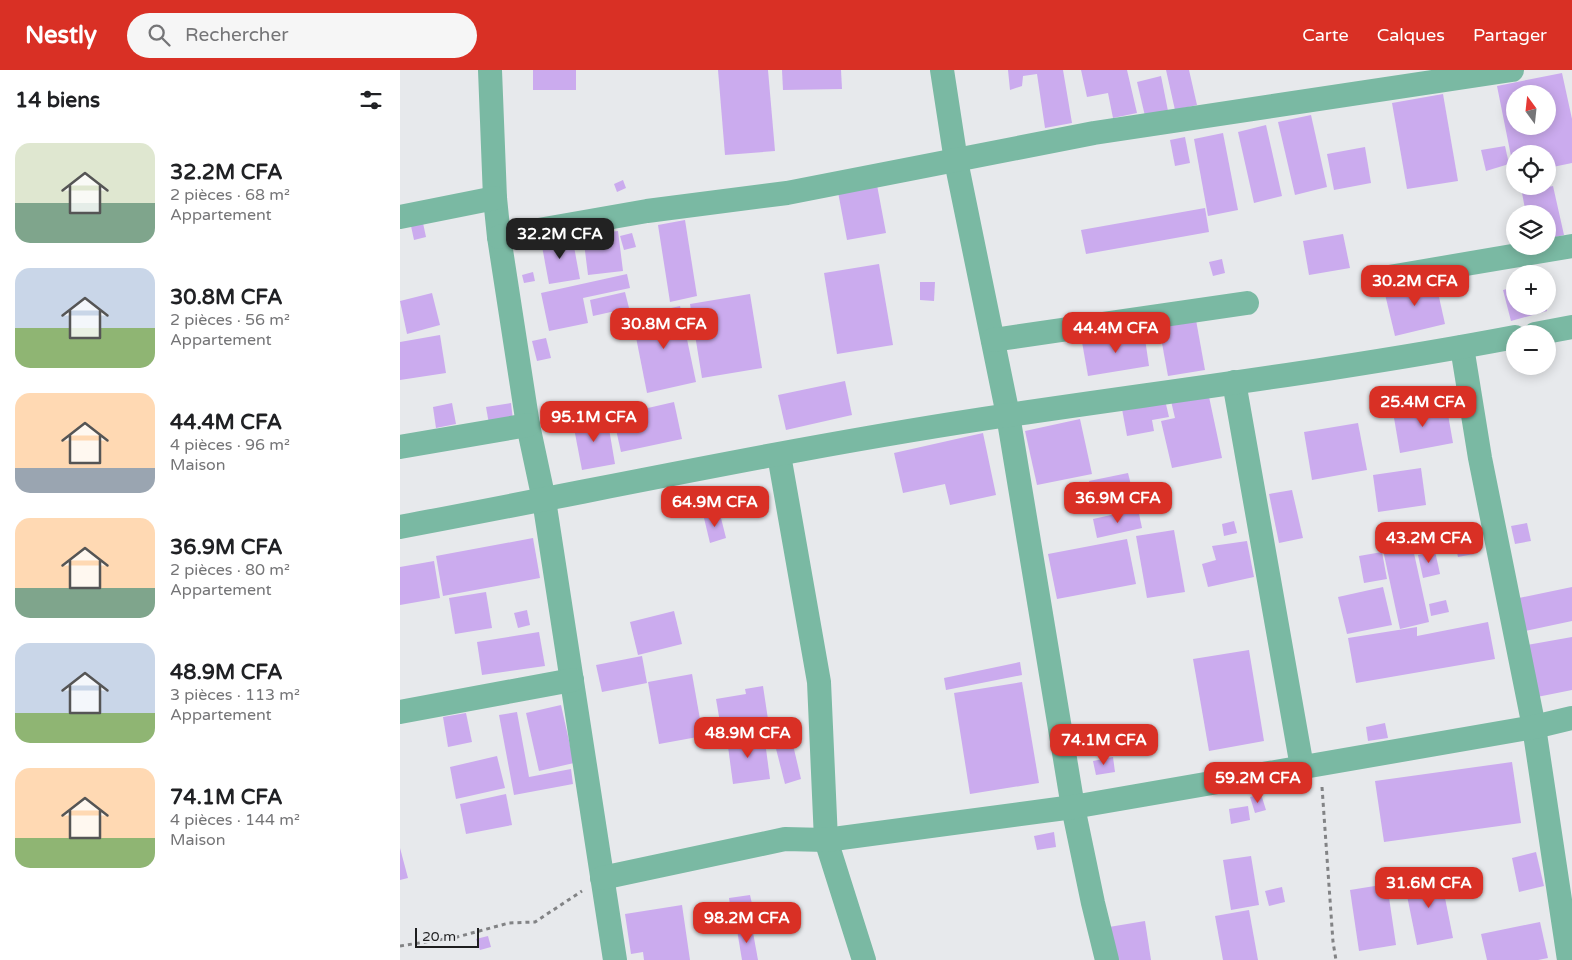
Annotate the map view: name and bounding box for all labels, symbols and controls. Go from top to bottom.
search box [127,13,477,58]
text: Nestly [25,21,97,50]
icon: search [145,21,173,49]
text: Rechercher [185,24,288,46]
text: Carte [1302,24,1349,46]
text: Calques [1377,24,1445,46]
text: Partager [1473,24,1547,46]
north arrow [1506,85,1556,135]
map controls [1506,85,1556,375]
icon: filters [357,86,385,114]
text: 14 biens [15,88,100,113]
button: locate [1506,145,1556,195]
text: 32.2M CFA [170,160,283,185]
icon: home [55,163,115,223]
text: 2 pièces · 68 m² [170,185,290,205]
text: Appartement [170,205,272,225]
button: layers [1506,205,1556,255]
pin: 32.2M CFA [503,218,617,260]
text: 32.2M CFA [517,224,603,244]
pin: 30.2M CFA [1358,264,1472,307]
button: + [1506,265,1556,315]
text: 30.2M CFA [1372,271,1458,291]
text: 30.8M CFA [170,285,283,310]
icon: home [55,288,115,348]
pin: 30.8M CFA [607,308,721,350]
text: 2 pièces · 56 m² [170,310,290,330]
pin: 44.4M CFA [1059,312,1173,354]
text: 30.8M CFA [621,314,707,334]
text: 44.4M CFA [1073,318,1159,338]
button: − [1506,325,1556,375]
text: Appartement [170,330,272,350]
pin: 25.4M CFA [1366,386,1480,428]
text: 25.4M CFA [1380,392,1466,412]
pin: 95.1M CFA [537,400,651,443]
text: 95.1M CFA [551,407,637,427]
text: 44.4M CFA [170,410,282,435]
icon: home [55,413,115,473]
text: 4 pièces · 96 m² [170,435,290,455]
text: Maison [170,455,226,475]
pin: 36.9M CFA [1061,482,1175,524]
pin: 64.9M CFA [658,486,772,528]
text: 36.9M CFA [1075,488,1161,508]
text: 64.9M CFA [672,492,758,512]
pin: 43.2M CFA [1372,522,1486,564]
text: 43.2M CFA [1386,528,1472,548]
text: 36.9M CFA [170,535,283,560]
icon: home [55,538,115,598]
text: 2 pièces · 80 m² [170,560,290,580]
text: Appartement [170,580,272,600]
text: 48.9M CFA [170,660,283,685]
icon: home [55,663,115,723]
text: 3 pièces · 113 m² [170,685,300,705]
text: Appartement [170,705,272,725]
pin: 48.9M CFA [691,716,805,759]
text: 48.9M CFA [705,723,791,743]
pin: 74.1M CFA [1047,724,1161,766]
text: 74.1M CFA [1061,730,1147,750]
pin: 59.2M CFA [1201,762,1315,804]
text: 59.2M CFA [1215,768,1301,788]
text: 74.1M CFA [170,785,283,810]
icon: home [55,788,115,848]
text: 4 pièces · 144 m² [170,810,300,830]
text: Maison [170,830,226,850]
pin: 31.6M CFA [1372,866,1486,909]
text: 31.6M CFA [1386,873,1472,893]
pin: 98.2M CFA [690,902,804,944]
text: 98.2M CFA [704,908,790,928]
scale bar [415,925,479,948]
text: 20 m [422,928,456,945]

